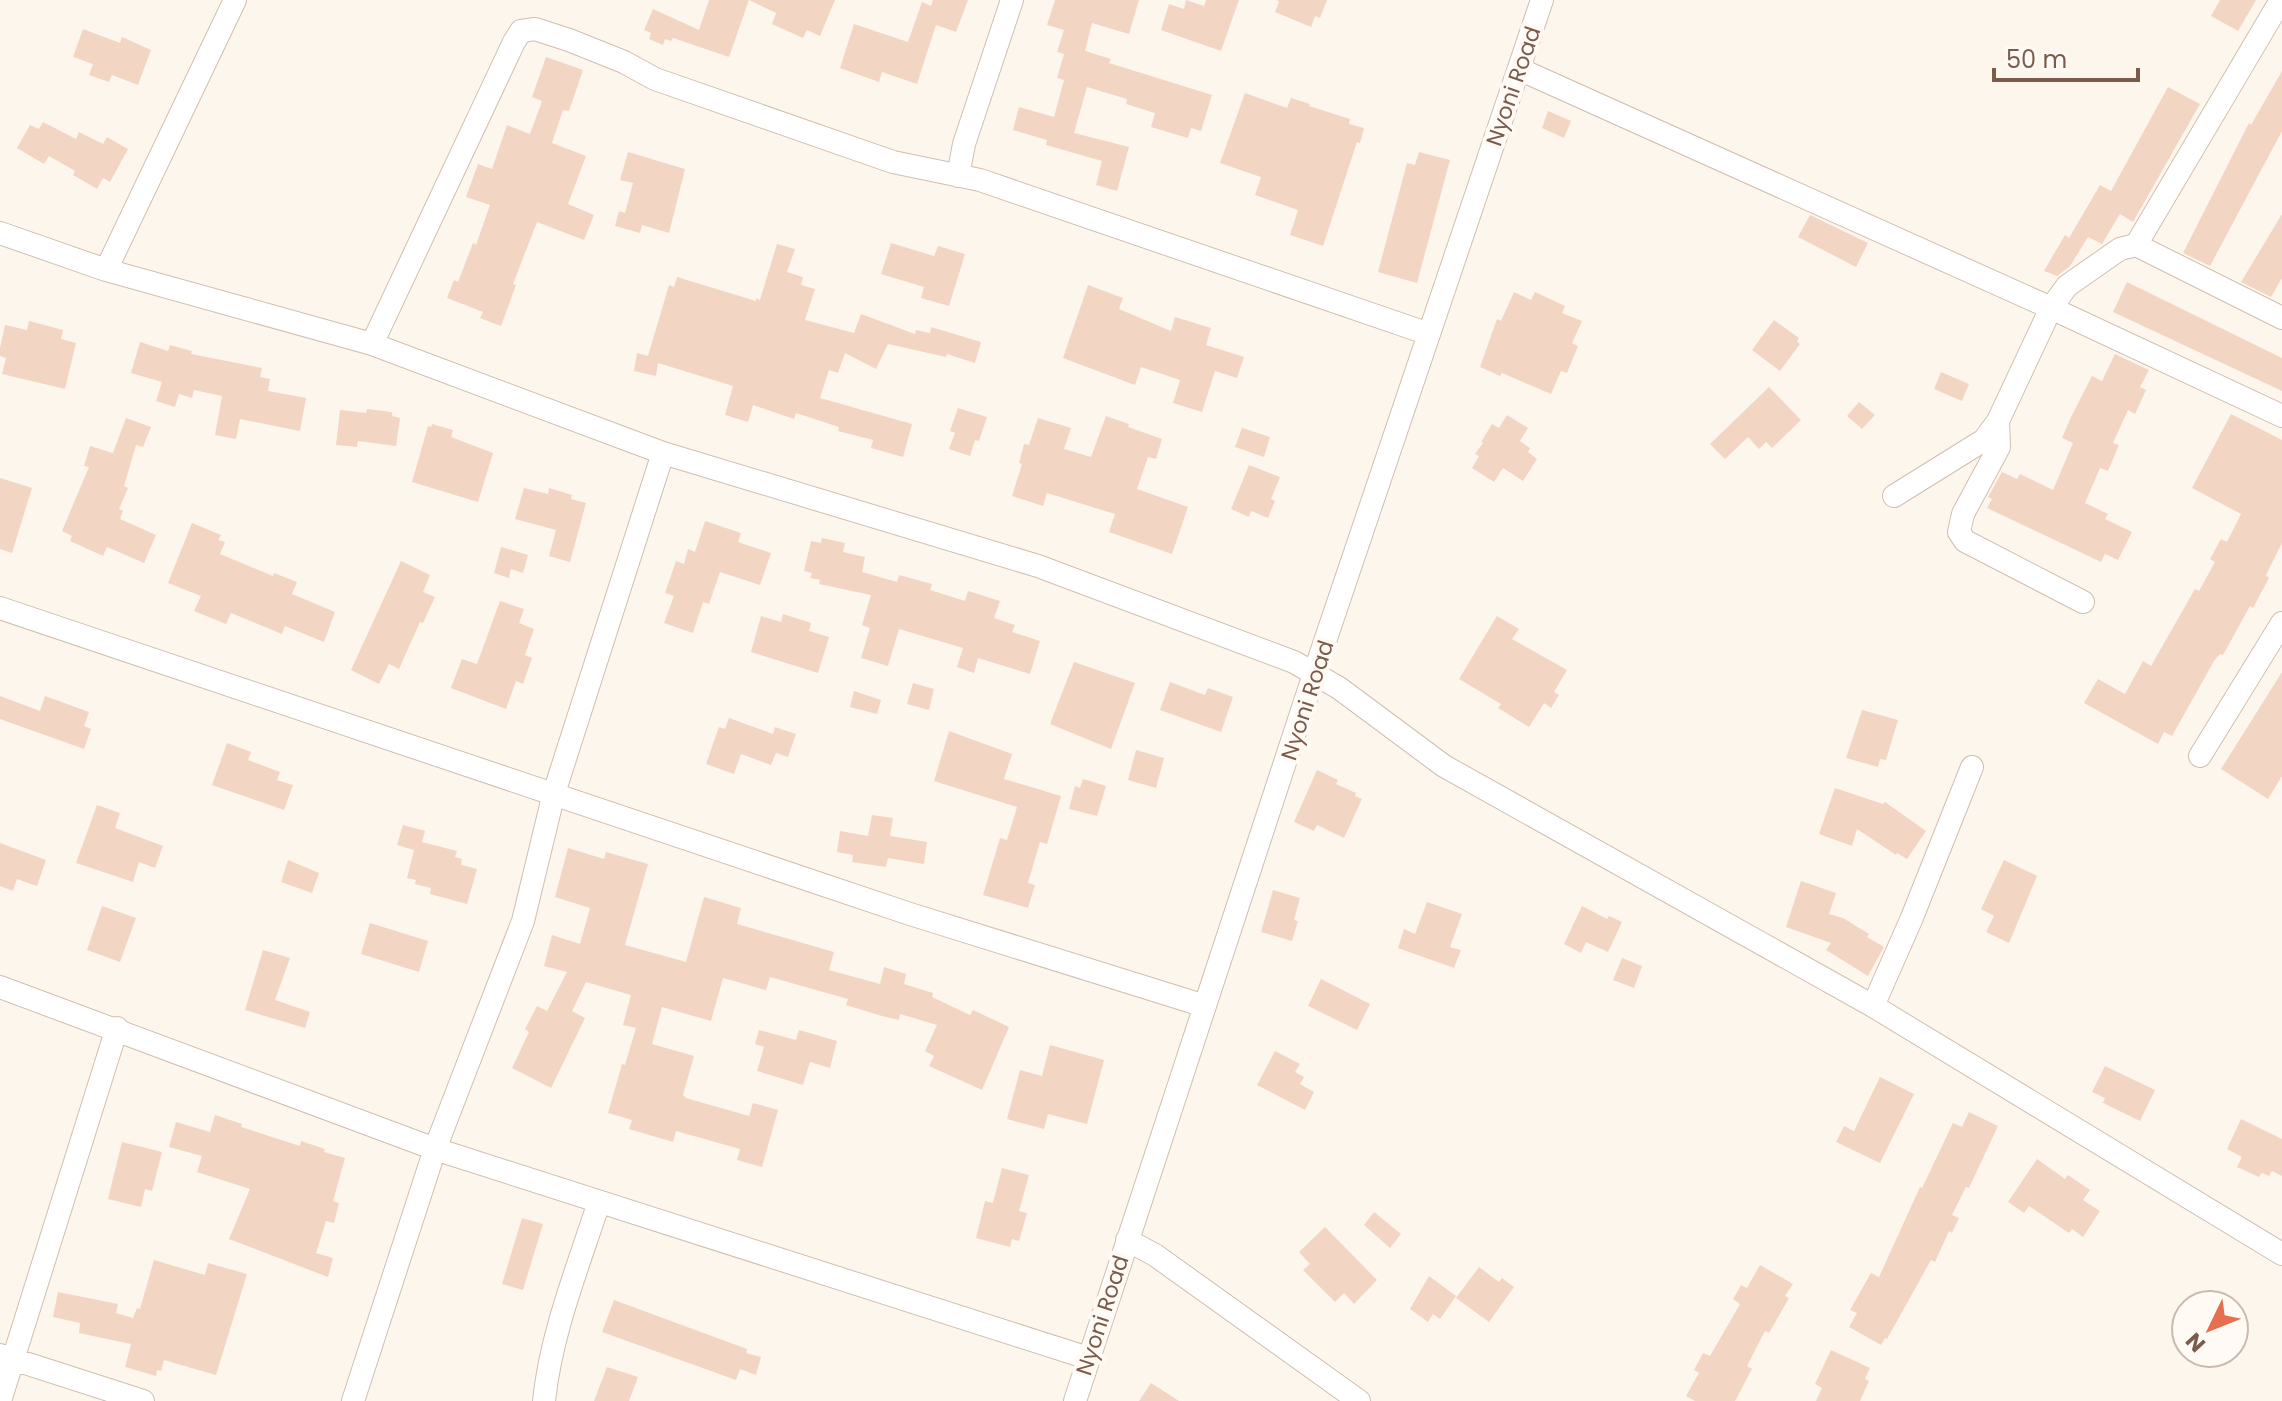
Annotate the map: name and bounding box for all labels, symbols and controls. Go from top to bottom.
street label: Nyoni Road [1479,22,1548,150]
scale bar [1994,32,2138,82]
text: 50 m [2006,43,2067,76]
street label: Nyoni Road [1273,636,1341,764]
street label: Nyoni Road [1068,1251,1136,1379]
north arrow [2170,1289,2250,1369]
text: N [2179,1326,2213,1359]

